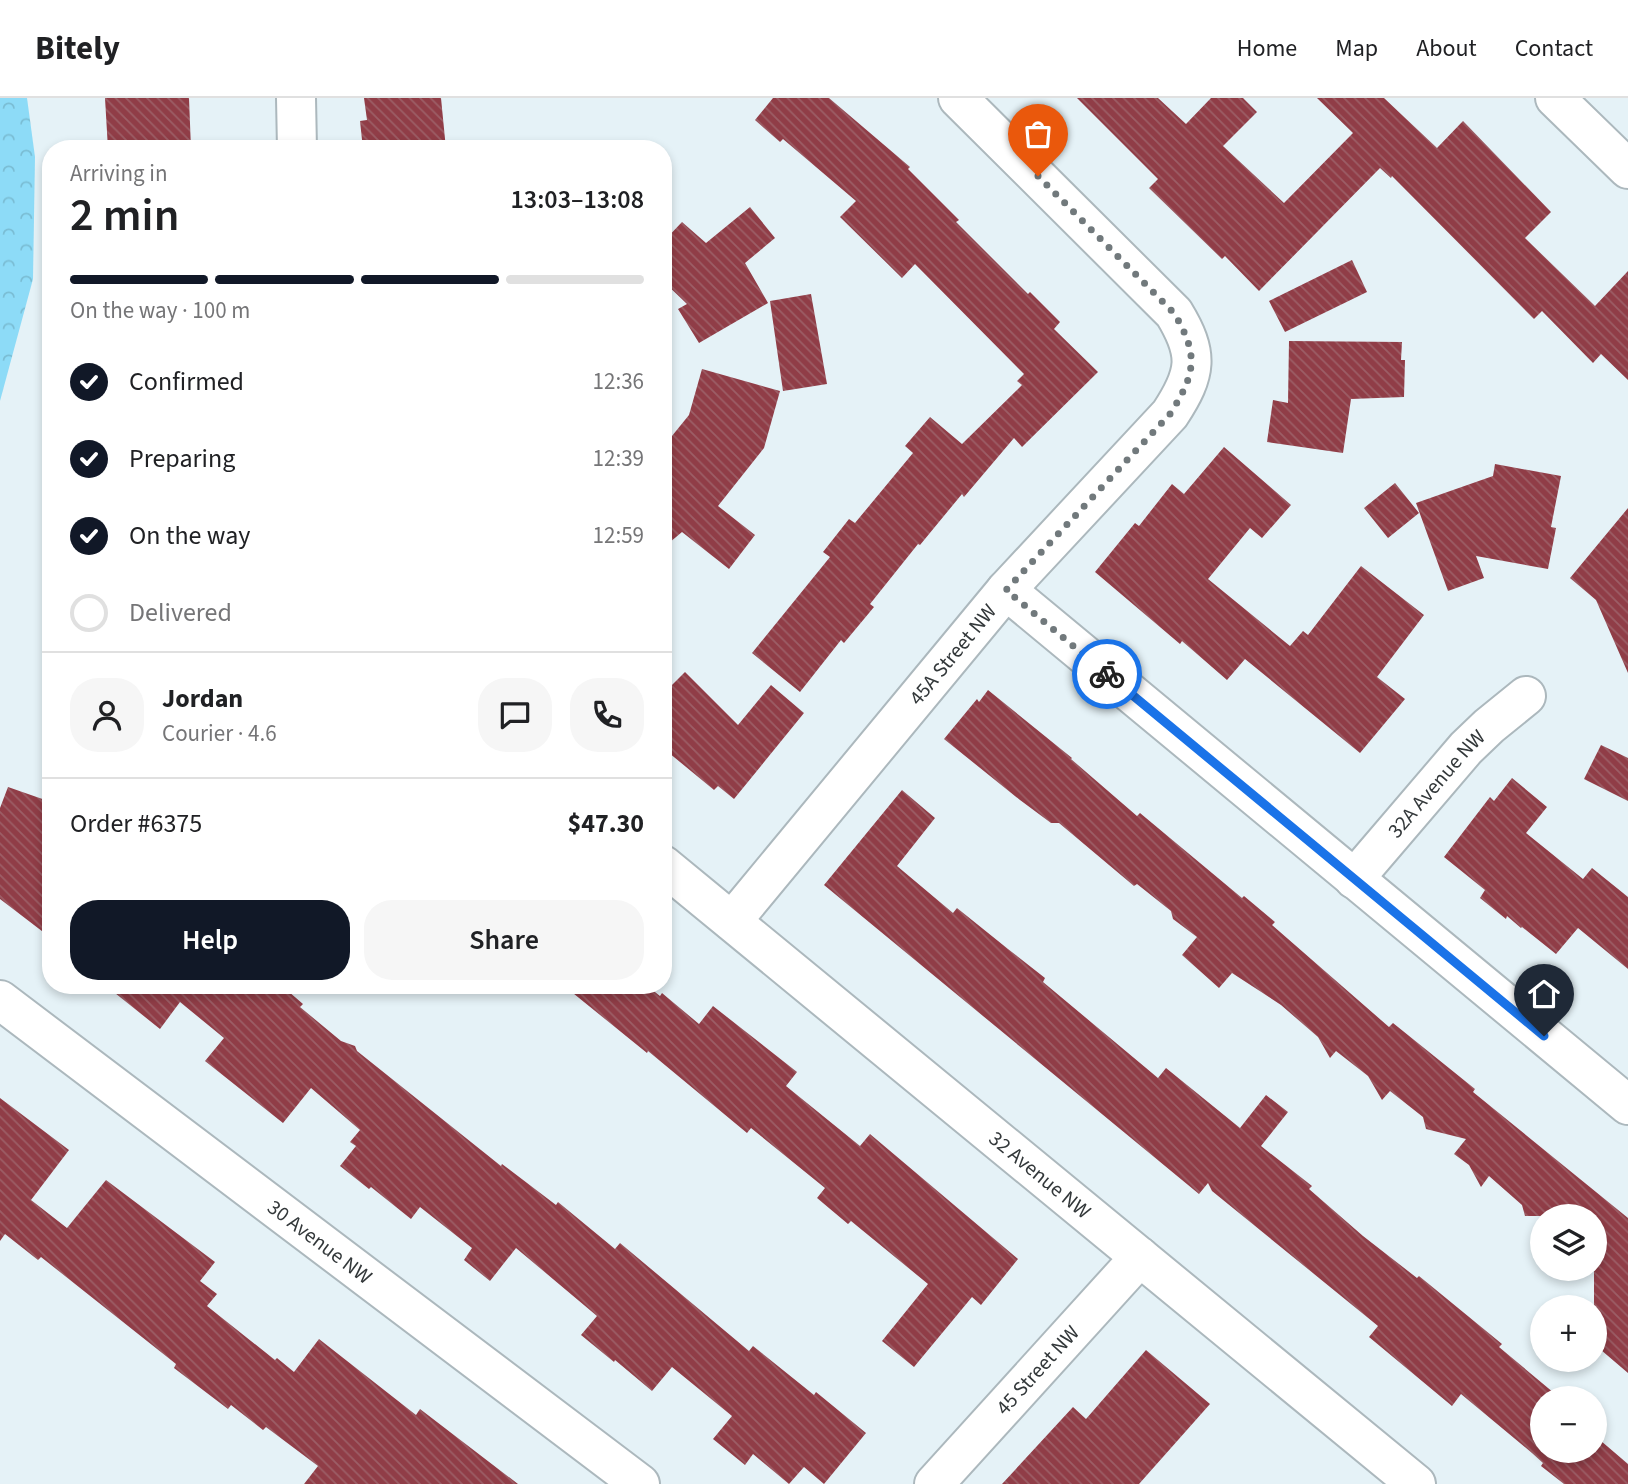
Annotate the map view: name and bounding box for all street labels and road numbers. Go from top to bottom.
street label: 45A Street NW [902,597,1004,712]
street label: 32A Avenue NW [1380,722,1492,844]
street label: 32 Avenue NW [982,1124,1098,1226]
street label: 30 Avenue NW [261,1192,379,1292]
street label: 45 Street NW [989,1318,1087,1422]

